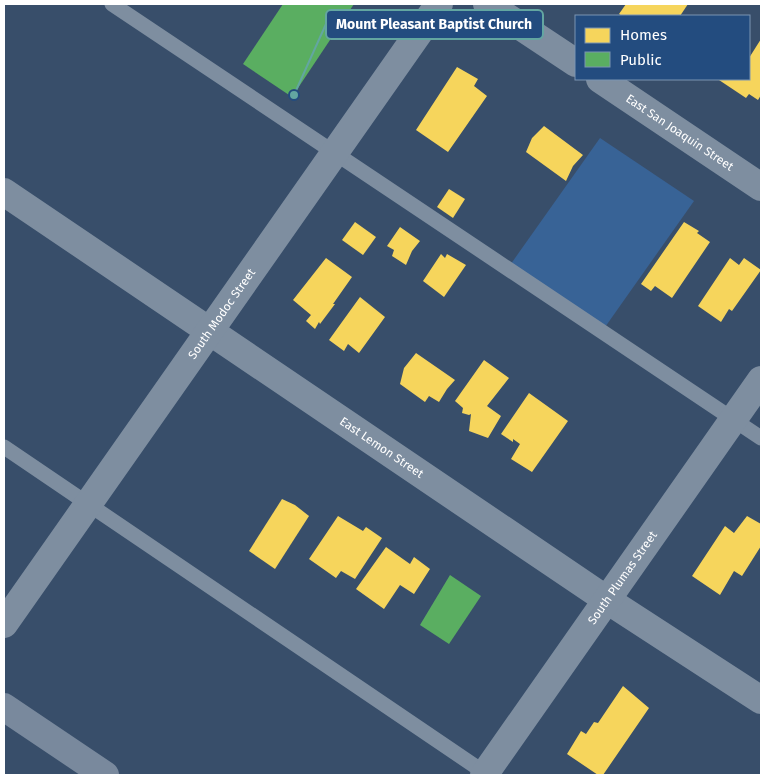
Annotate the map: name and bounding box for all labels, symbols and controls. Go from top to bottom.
callout: Mount Pleasant Baptist Church [326,10,543,39]
legend [575,15,750,80]
text: Mount Pleasant Baptist Church [336,16,532,33]
text: Homes [620,26,667,44]
text: Public [620,51,662,69]
street label: East San Joaquin Street [623,91,737,174]
street label: South Modoc Street [185,265,259,362]
street label: East Lemon Street [337,414,427,481]
street label: South Plumas Street [585,528,660,627]

